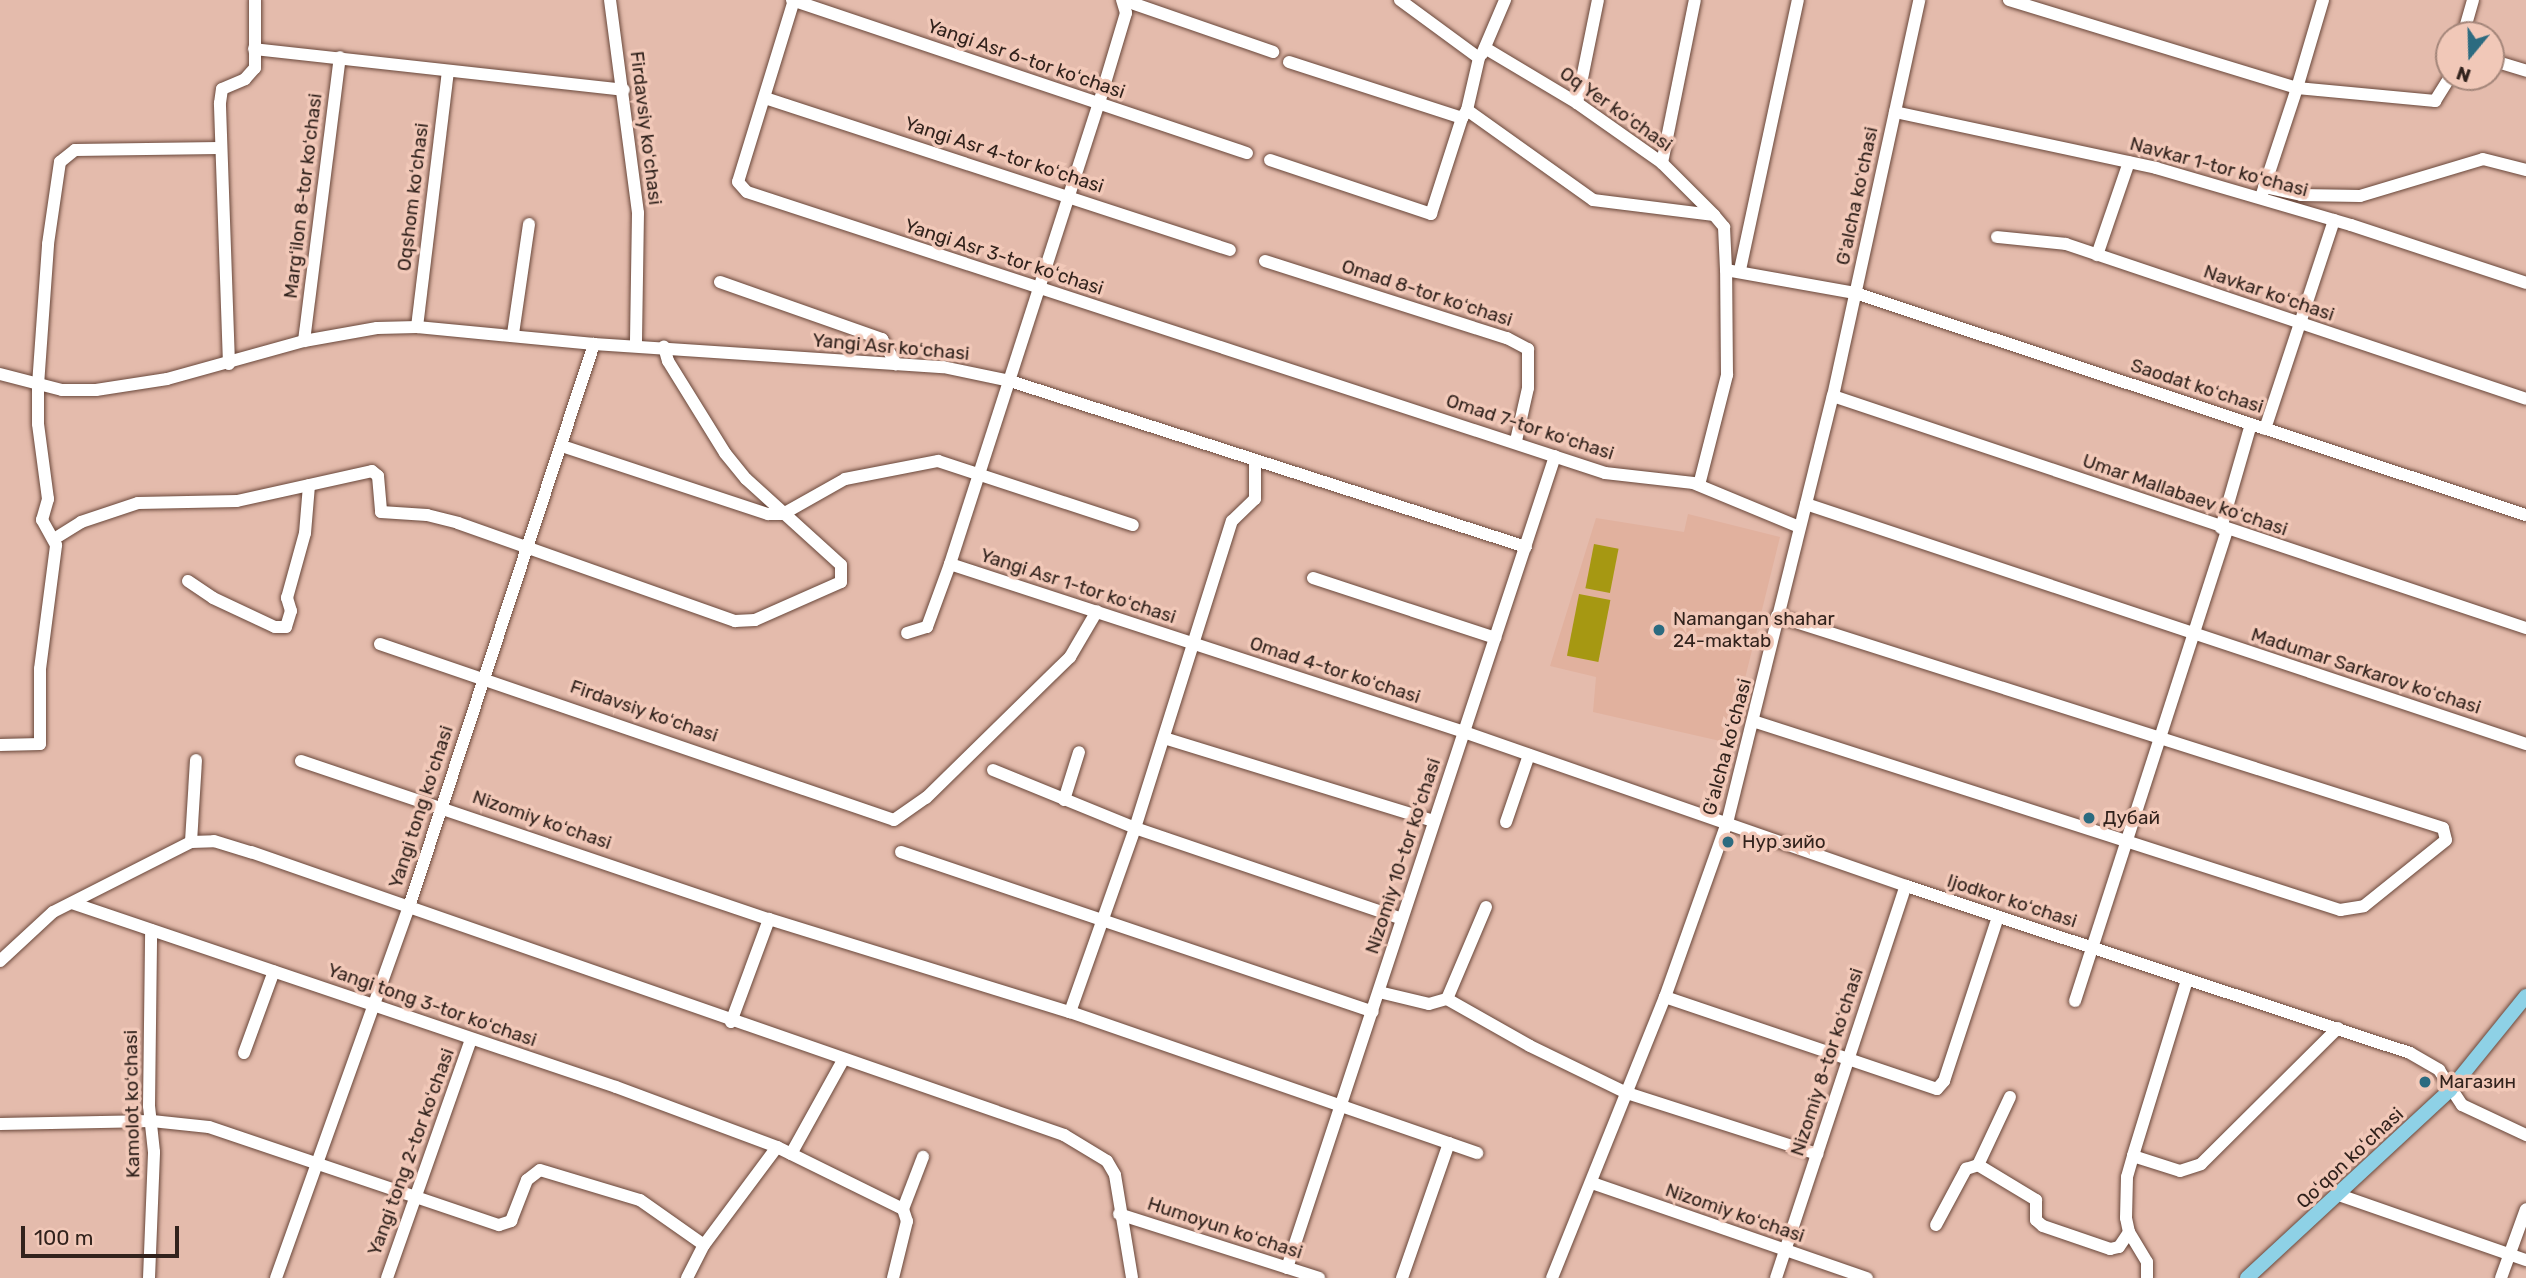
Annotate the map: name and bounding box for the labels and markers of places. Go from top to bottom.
place label: Namangan shahar 24-maktab [1673,608,1835,652]
marker: Namangan shahar 24-maktab [1651,622,1667,638]
place label: Дубай [2103,807,2160,829]
marker: Дубай [2081,810,2097,826]
place label: Нур зийо [1742,831,1826,853]
marker: Нур зийо [1720,834,1736,850]
place label: Магазин [2439,1071,2516,1093]
marker: Магазин [2417,1074,2433,1090]

